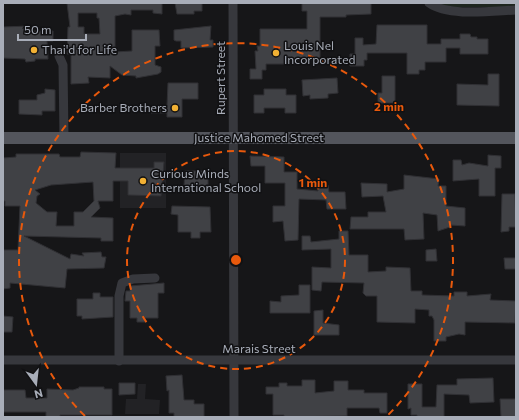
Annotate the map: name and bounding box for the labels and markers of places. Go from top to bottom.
place label: Louis Nel Incorporated [284,38,356,66]
place label: Thai'd for Life [42,42,117,56]
marker: Thai'd for Life [29,45,39,55]
marker: Louis Nel Incorporated [271,48,281,58]
place label: Barber Brothers [80,100,167,114]
marker: Barber Brothers [170,103,180,113]
place label: Curious Minds International School [151,166,261,194]
marker: Curious Minds International School [138,176,148,186]
centre of rings [229,253,243,267]

